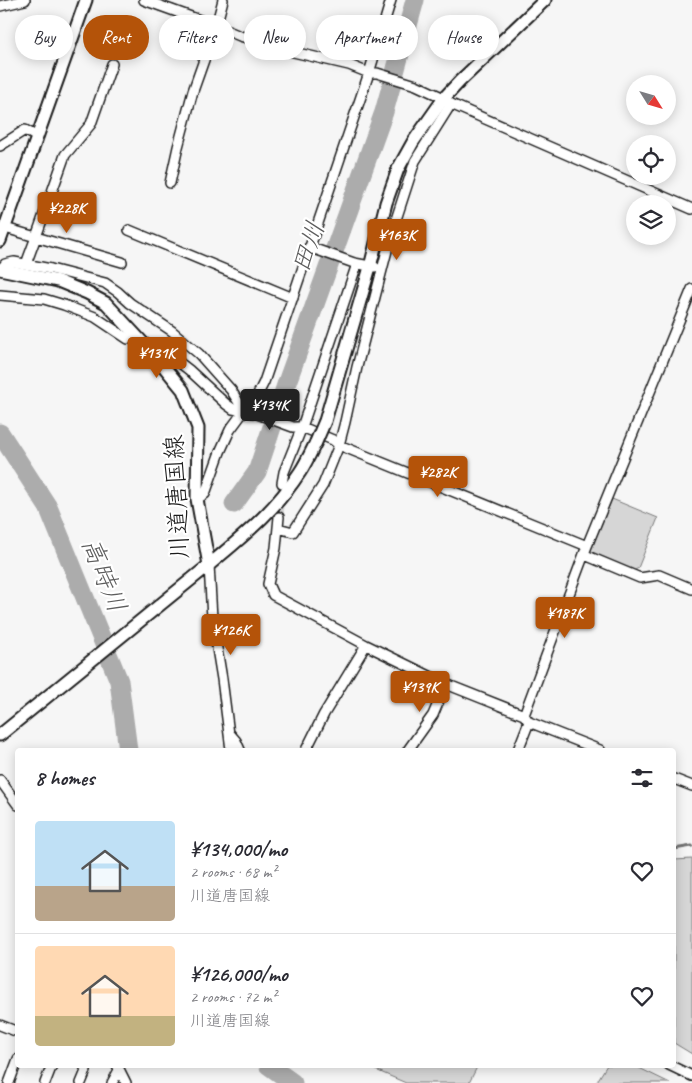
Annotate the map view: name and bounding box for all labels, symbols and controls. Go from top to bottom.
chip: Buy [15,15,73,60]
chip: Rent [83,15,149,60]
chip: Filters [159,15,234,60]
chip: New [244,15,306,60]
chip: Apartment [316,15,418,60]
chip: House [428,15,499,60]
north arrow [626,75,676,125]
map controls [626,75,676,245]
button: locate [626,135,676,185]
pin: ¥228K [32,192,102,234]
button: layers [626,195,676,245]
text: ¥228K [49,198,85,218]
water label: 田川 [284,217,332,277]
pin: ¥163K [362,218,432,261]
text: ¥163K [378,225,416,245]
pin: ¥131K [122,336,192,379]
text: ¥131K [139,343,175,363]
pin: ¥134K [235,388,305,431]
text: ¥134K [252,395,288,415]
street label: 川道唐国線 [158,434,196,560]
pin: ¥282K [403,456,473,498]
text: ¥282K [420,462,456,482]
water label: 高時川 [74,533,134,617]
pin: ¥187K [530,596,600,639]
text: ¥187K [547,603,583,623]
pin: ¥126K [196,614,266,656]
text: ¥126K [212,620,250,640]
pin: ¥139K [385,670,455,713]
text: ¥139K [402,677,438,697]
icon: filters [628,764,656,792]
text: 8 homes [35,765,94,791]
text: ¥134,000/mo [190,836,287,862]
icon: home [75,841,135,901]
icon: heart [628,857,656,885]
text: 2 rooms · 68 m² [190,862,276,882]
text: 川道唐国線 [190,886,270,906]
text: ¥126,000/mo [190,961,288,987]
icon: home [75,966,135,1026]
icon: heart [628,982,656,1010]
text: 2 rooms · 72 m² [190,987,276,1007]
text: 川道唐国線 [190,1011,270,1031]

